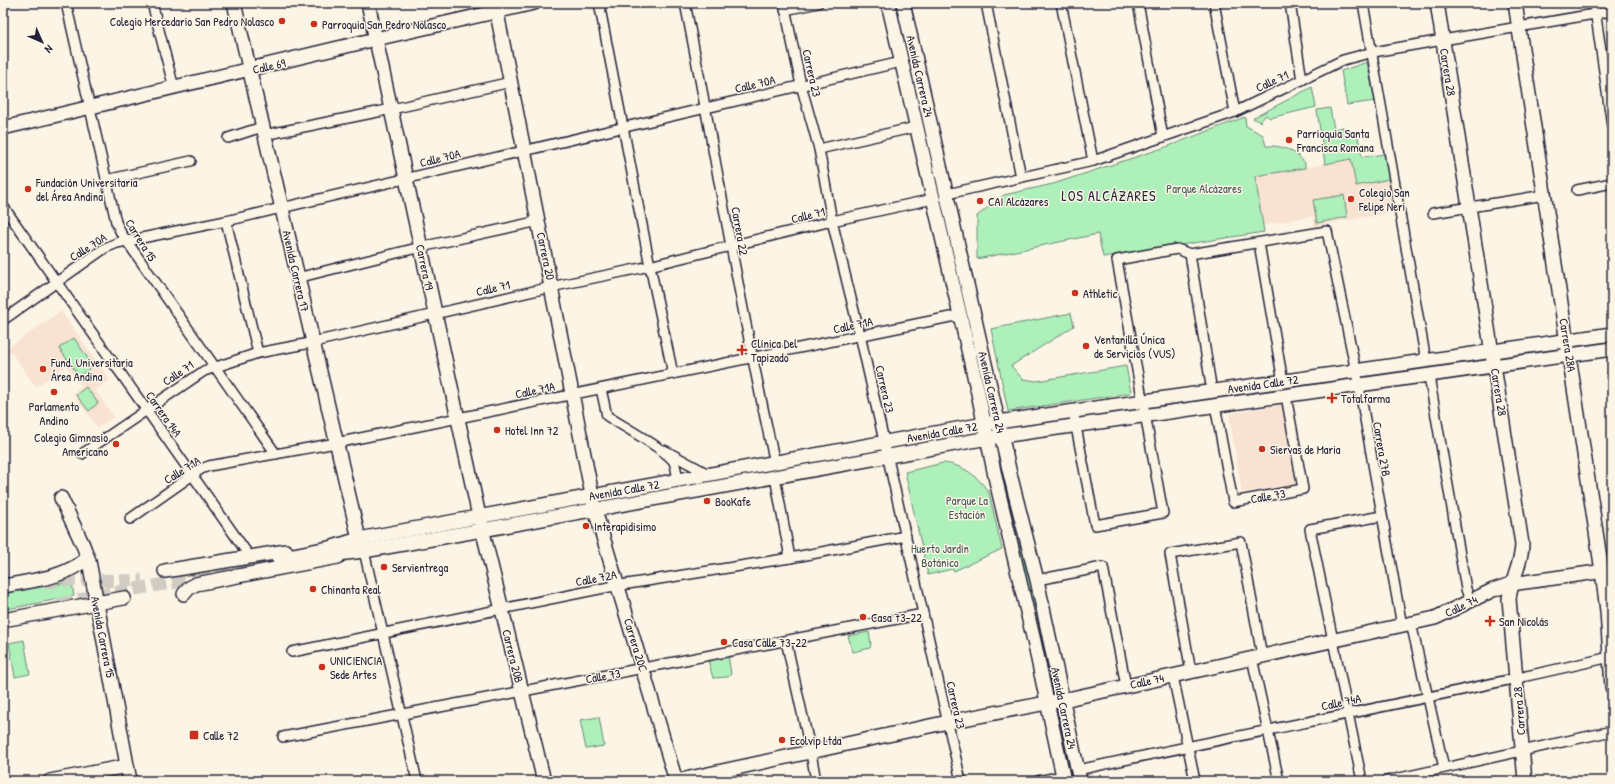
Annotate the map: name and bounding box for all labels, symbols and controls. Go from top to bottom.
place label: Colegio Mercedario San Pedro Nolasco [110,13,274,30]
marker: Colegio Mercedario San Pedro Nolasco [277,16,287,26]
place label: Parroquia San Pedro Nolasco [322,16,446,33]
marker: Parroquia San Pedro Nolasco [309,19,319,29]
north arrow [22,22,62,62]
street label: Avenida Carrera 24 [902,34,938,119]
text: N [42,42,56,56]
street label: Carrera 28 [1436,47,1460,97]
street label: Carrera 23 [798,48,826,98]
street label: Calle 69 [251,54,288,78]
street label: Calle 71 [1253,66,1291,96]
street label: Calle 70A [733,71,777,97]
place label: Parrioquia Santa Francisca Romana [1296,125,1374,156]
marker: Parrioquia Santa Francisca Romana [1284,135,1294,145]
street label: Calle 70A [418,145,462,171]
place label: Fundación Universitaria del Área Andina [35,174,138,205]
park label: Parque Alcázares [1166,180,1242,197]
marker: Fundación Universitaria del Área Andina [23,184,33,194]
place label: Colegio San Felipe Neri [1358,184,1410,215]
district label: LOS ALCÁZARES [1061,186,1157,205]
place label: CAI Alcázares [988,193,1049,210]
marker: Colegio San Felipe Neri [1346,194,1356,204]
marker: CAI Alcázares [975,196,985,206]
street label: Calle 71 [789,203,827,227]
street label: Carrera 22 [727,206,753,257]
street label: Carrera 15 [121,216,161,264]
street label: Avenida Carrera 17 [278,228,314,314]
street label: Calle 70A [66,229,110,265]
street label: Carrera 20 [533,231,559,281]
street label: Carrera 19 [412,243,438,292]
street label: Calle 71 [474,276,512,300]
place label: Athletic [1083,285,1118,302]
marker: Athletic [1070,288,1080,298]
street label: Calle 71A [832,312,875,337]
street label: Carrera 28A [1555,317,1581,373]
place label: Ventanilla Única de Servicios (VUS) [1094,331,1175,362]
place label: Clínica Del Tapizado [751,335,798,366]
marker: Ventanilla Única de Servicios (VUS) [1081,341,1091,351]
marker: Clínica Del Tapizado [736,344,748,356]
street label: Avenida Carrera 24 [974,350,1010,435]
place label: Fund. Universitaria Área Andina [50,354,133,385]
street label: Calle 71 [159,356,197,390]
marker: Fund. Universitaria Área Andina [38,364,48,374]
street label: Carrera 23 [871,364,899,414]
street label: Carrera 28 [1487,367,1511,417]
street label: Avenida Calle 72 [1227,371,1300,397]
street label: Calle 71A [514,377,557,402]
marker: Parlamento Andino [49,387,59,397]
street label: Carrera 14A [142,388,186,440]
place label: Totalfarma [1341,390,1390,407]
marker: Totalfarma [1326,392,1338,404]
place label: Parlamento Andino [29,398,79,429]
street label: Avenida Calle 72 [905,417,979,447]
street label: Carrera 27B [1369,420,1395,478]
place label: Hotel Inn 72 [505,422,559,439]
marker: Hotel Inn 72 [492,425,502,435]
place label: Colegio Gimnasio Americano [34,429,108,460]
marker: Colegio Gimnasio Americano [111,439,121,449]
place label: Siervas de Maria [1270,441,1341,458]
marker: Siervas de Maria [1257,444,1267,454]
street label: Calle 71A [160,452,204,488]
street label: Avenida Calle 72 [587,475,661,505]
street label: Calle 73 [1249,485,1287,507]
park label: Parque La Estación [946,492,988,523]
place label: BooKafe [715,493,751,510]
marker: BooKafe [702,496,712,506]
place label: Interapidisimo [594,518,656,535]
marker: Interapidisimo [581,521,591,531]
park label: Huerto Jardín Botánico [911,540,969,571]
place label: Servientrega [392,559,448,576]
marker: Servientrega [379,562,389,572]
street label: Calle 72A [574,566,618,590]
place label: Chinanta Real [321,581,381,598]
marker: Chinanta Real [308,584,318,594]
street label: Calle 74 [1442,591,1481,621]
street label: Avenida Carrera 15 [87,595,119,679]
place label: Casa 73-22 [871,609,922,626]
marker: Casa 73-22 [858,612,868,622]
place label: San Nicolás [1499,613,1549,630]
marker: San Nicolás [1484,615,1496,627]
street label: Carrera 20C [620,616,652,674]
street label: Carrera 20B [498,628,528,684]
place label: Casa Calle 73-22 [732,634,807,651]
marker: Casa Calle 73-22 [719,637,729,647]
place label: UNICIENCIA Sede Artes [330,652,382,683]
marker: UNICIENCIA Sede Artes [317,662,327,672]
street label: Calle 73 [584,665,622,687]
street label: Avenida Carrera 24 [1047,666,1081,751]
street label: Calle 74 [1128,669,1166,693]
street label: Carrera 23 [942,680,970,730]
street label: Carrera 28 [1509,686,1529,736]
street label: Calle 74A [1320,689,1363,715]
place label: Calle 72 [203,727,239,744]
marker: Calle 72 [188,729,200,741]
place label: Ecolvip Ltda [790,732,842,749]
marker: Ecolvip Ltda [777,735,787,745]

